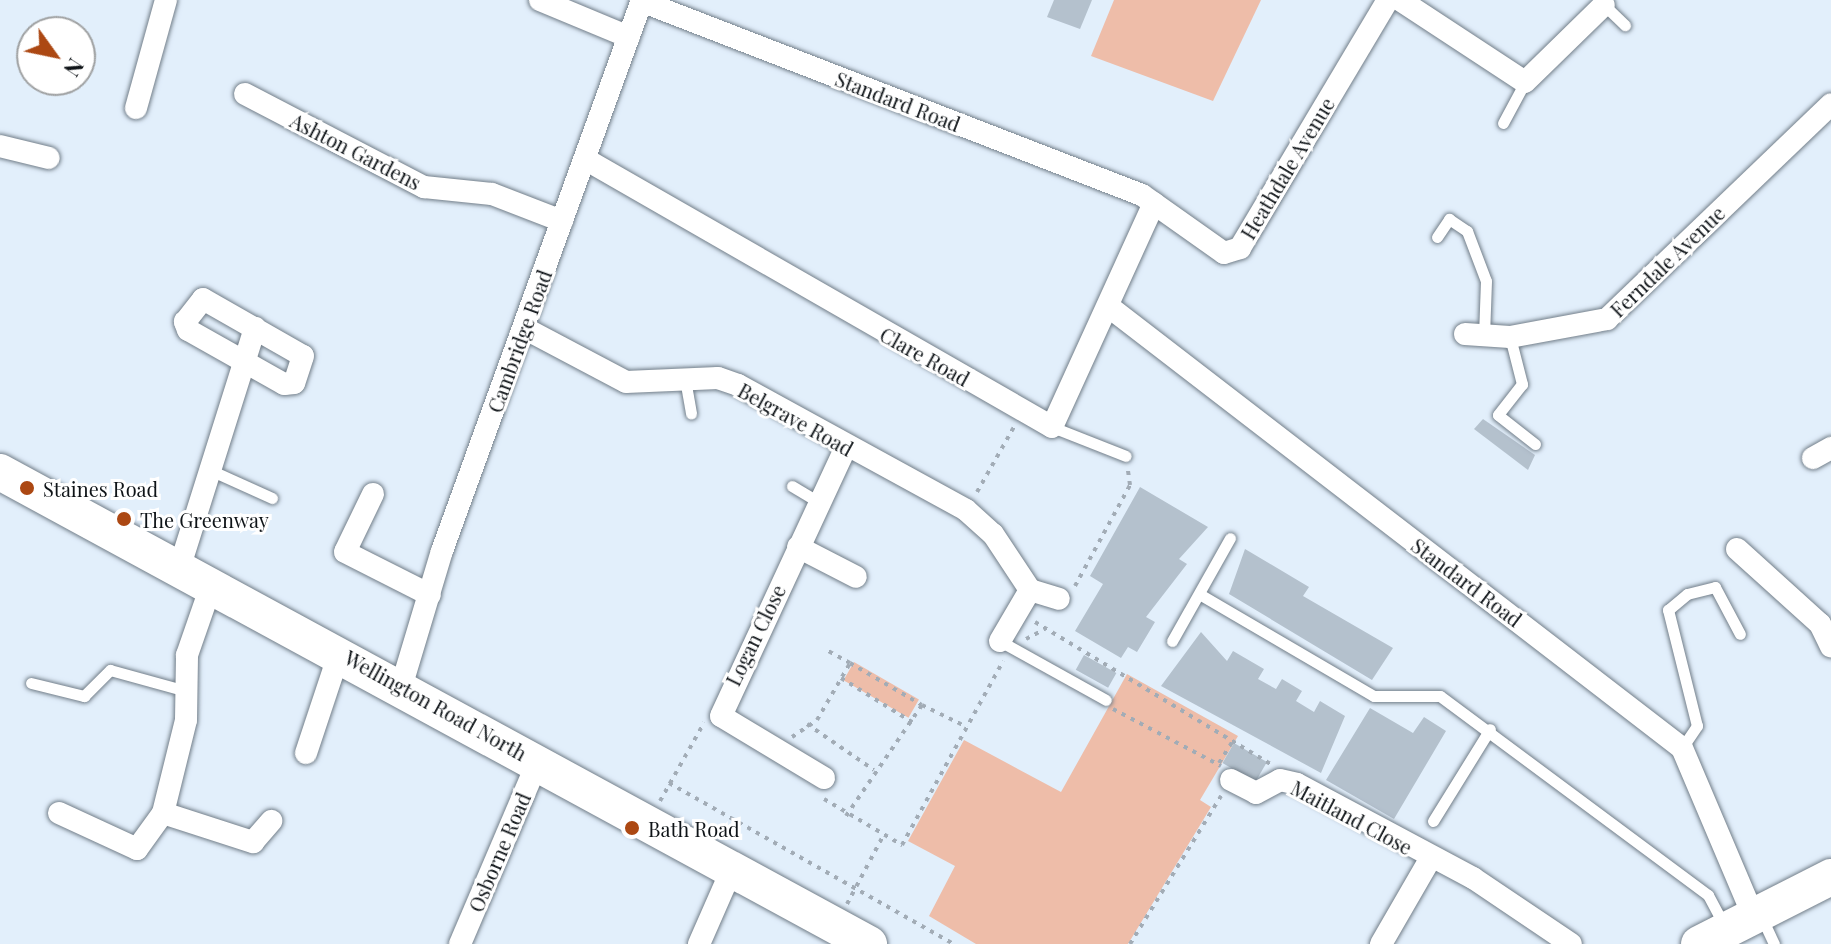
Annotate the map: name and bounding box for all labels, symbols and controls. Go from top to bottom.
north arrow [16,16,96,96]
text: N [58,53,91,83]
street label: Standard Road [832,66,964,136]
street label: Heathdale Avenue [1235,92,1339,244]
street label: Ashton Gardens [287,108,425,194]
street label: Ferndale Avenue [1605,200,1729,322]
street label: Cambridge Road [482,266,556,416]
street label: Clare Road [876,322,974,390]
street label: Belgrave Road [734,378,858,460]
place label: Staines Road [43,476,158,500]
marker: Staines Road [18,479,36,497]
place label: The Greenway [140,507,269,531]
marker: The Greenway [115,510,133,528]
street label: Standard Road [1407,533,1527,631]
street label: Logan Close [720,581,790,689]
street label: Wellington Road North [341,645,531,765]
street label: Maitland Close [1287,775,1417,859]
street label: Osborne Road [463,789,535,915]
place label: Bath Road [648,816,740,840]
marker: Bath Road [623,819,641,837]

